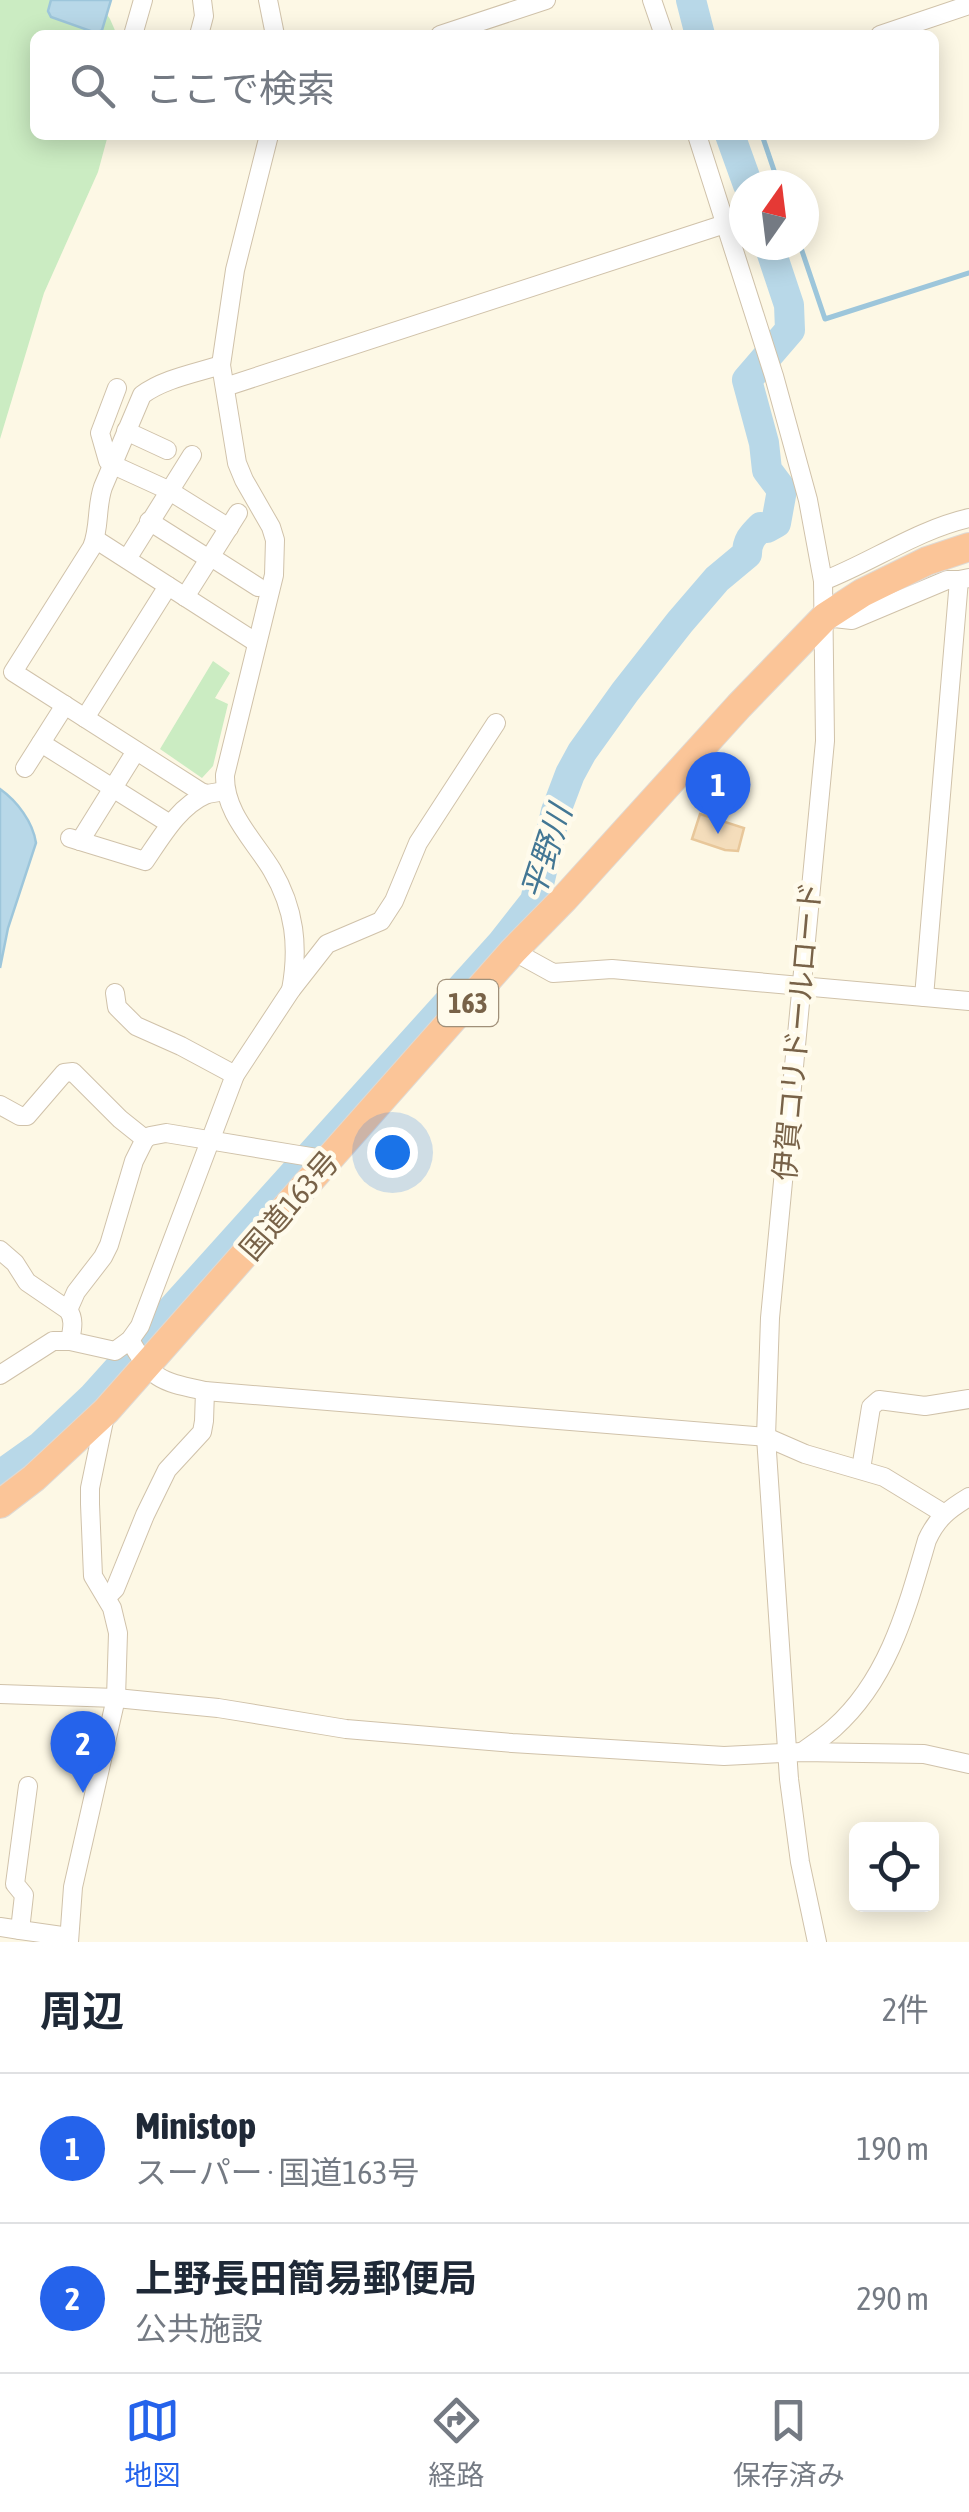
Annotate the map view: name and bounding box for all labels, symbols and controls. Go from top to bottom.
search box [30,30,939,140]
icon: search [65,58,120,113]
text: ここで検索 [145,67,335,110]
north arrow [729,170,819,260]
pin: 1 [686,752,750,834]
water label: 平野川 [514,798,579,903]
street label: 伊賀コリドールロード [767,880,827,1182]
road number: 163 [438,980,498,1026]
your location [367,1127,418,1178]
street label: 国道163号 [233,1144,345,1266]
pin: 2 [51,1710,116,1793]
map controls [849,1822,939,1912]
button: locate [849,1822,939,1912]
text: 周辺 [40,1987,124,2035]
text: 2件 [882,1991,929,2028]
text: Ministop [135,2104,256,2147]
text: 1 [65,2130,80,2167]
text: 190 m [856,2130,929,2167]
text: スーパー · 国道163号 [135,2154,419,2191]
text: 上野長田簡易郵便局 [135,2257,477,2300]
text: 2 [65,2280,80,2317]
text: 290 m [856,2280,929,2317]
text: 公共施設 [135,2310,263,2347]
tab: 地図 [124,2393,180,2493]
tab: 経路 [428,2393,485,2493]
tab: 保存済み [733,2393,845,2493]

